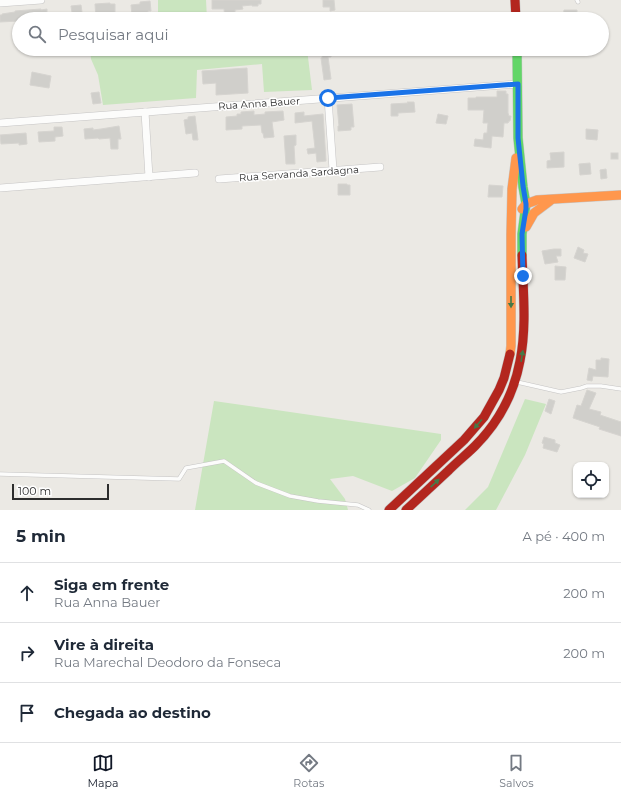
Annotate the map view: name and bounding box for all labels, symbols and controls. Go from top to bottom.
search box [12,12,609,56]
icon: search [26,23,48,45]
text: Pesquisar aqui [58,25,169,44]
route start [319,89,337,107]
street label: Rua Anna Bauer [218,94,300,113]
street label: Rua Servanda Sardagna [239,163,359,184]
route end [514,267,532,285]
one-way arrow [508,296,515,308]
one-way arrow [519,350,525,362]
one-way arrow [474,418,483,429]
map controls [573,462,609,498]
button: locate [573,462,609,498]
one-way arrow [430,479,440,488]
scale bar [12,482,109,501]
text: 100 m [18,484,51,498]
text: 5 min [16,526,66,546]
text: A pé · 400 m [523,528,605,544]
text: Siga em frente [54,575,169,594]
icon: ahead [16,582,38,604]
text: 200 m [563,585,605,601]
text: Rua Anna Bauer [54,594,160,610]
text: Vire à direita [54,635,154,654]
icon: right [16,642,38,664]
text: 200 m [563,645,605,661]
text: Rua Marechal Deodoro da Fonseca [54,654,281,670]
icon: arrive [16,702,38,724]
text: Chegada ao destino [54,703,211,722]
tab: Mapa [87,752,118,790]
tab: Rotas [293,752,324,790]
tab: Salvos [499,752,534,790]

